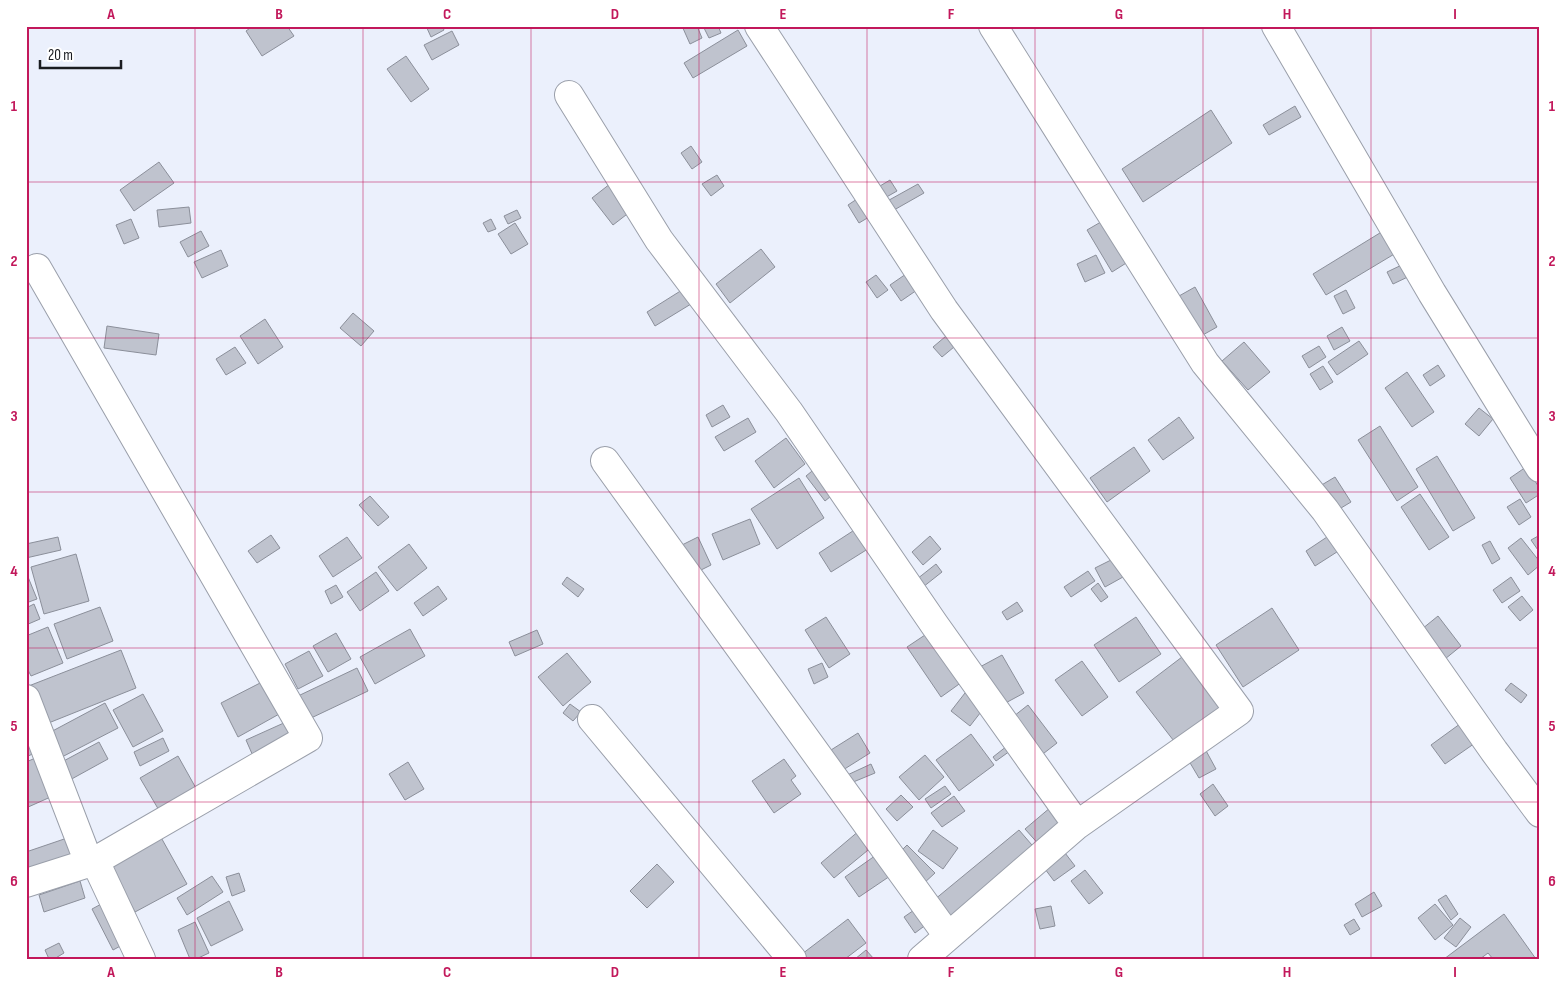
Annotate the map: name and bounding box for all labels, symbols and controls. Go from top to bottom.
text: A [106,5,115,24]
text: B [275,5,283,24]
text: C [443,5,451,24]
text: D [611,5,619,24]
text: E [780,5,787,24]
text: F [948,5,955,24]
text: G [1115,5,1123,24]
text: H [1283,5,1291,24]
text: I [1453,5,1457,24]
scale bar [40,38,121,70]
text: 20 m [48,46,73,65]
text: 1 [11,97,18,116]
text: 1 [1549,97,1556,116]
text: 2 [10,252,18,271]
text: 2 [1548,252,1556,271]
text: 3 [10,407,18,426]
text: 3 [1548,407,1556,426]
text: 4 [10,562,18,581]
text: 4 [1548,562,1556,581]
text: 5 [10,717,18,736]
text: 5 [1548,717,1556,736]
text: 6 [10,872,18,891]
text: 6 [1548,872,1556,891]
text: A [106,963,115,982]
text: B [275,963,283,982]
text: C [443,963,451,982]
text: D [611,963,619,982]
text: E [780,963,787,982]
text: F [948,963,955,982]
text: G [1115,963,1123,982]
text: H [1283,963,1291,982]
text: I [1453,963,1457,982]

